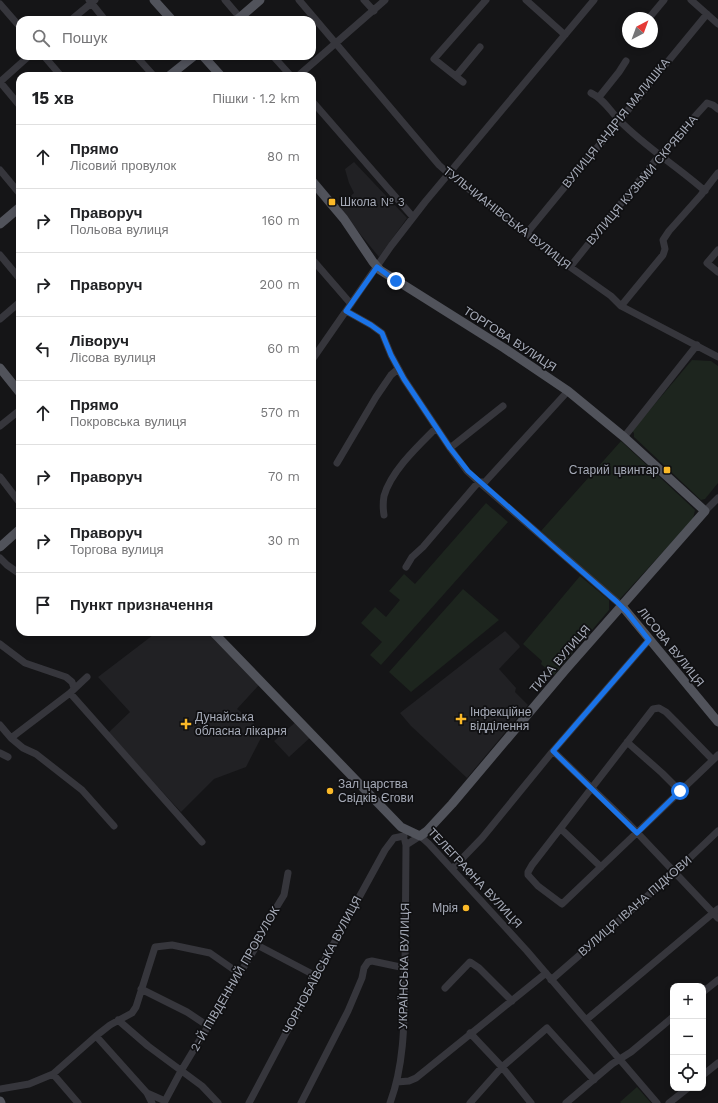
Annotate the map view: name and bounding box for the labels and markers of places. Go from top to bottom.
place label: Школа № 3 [340,195,405,209]
marker: Школа № 3 [327,197,337,207]
place label: Старий цвинтар [569,463,659,477]
marker: Старий цвинтар [662,465,672,475]
place label: Інфекційне відділення [470,705,532,733]
place label: Дунайська обласна лікарня [195,710,287,738]
marker: Інфекційне відділення [455,713,467,725]
marker: Дунайська обласна лікарня [180,718,192,730]
place label: Зал царства Свідків Єгови [338,777,414,805]
marker: Зал царства Свідків Єгови [325,786,335,796]
place label: Мрія [432,901,458,915]
marker: Мрія [461,903,471,913]

